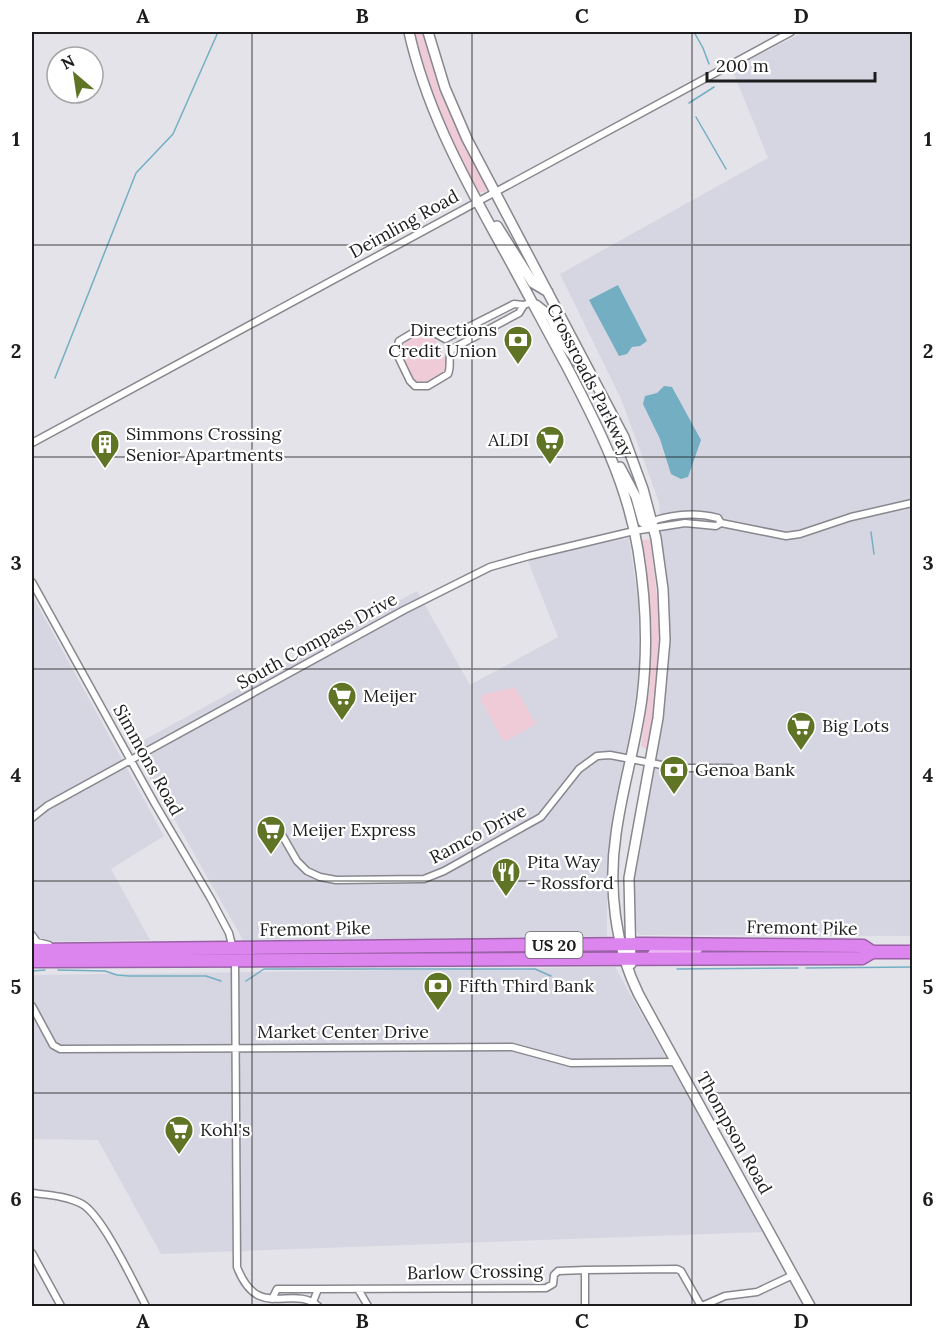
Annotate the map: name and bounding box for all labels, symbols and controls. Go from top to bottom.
text: A [136,3,150,28]
text: B [355,3,369,28]
text: C [575,3,589,28]
text: D [793,3,809,28]
north arrow [45,45,105,105]
scale bar [707,45,875,83]
text: N [57,50,78,74]
text: 200 m [716,54,769,77]
text: 1 [12,126,20,151]
text: 1 [924,126,932,151]
street label: Deimling Road [345,184,463,263]
street label: Crossroads Parkway [542,299,639,461]
place label: Directions Credit Union [388,318,497,362]
bank icon: Directions Credit Union [502,324,534,366]
text: 2 [11,338,21,363]
text: 2 [923,338,933,363]
place label: Simmons Crossing Senior Apartments [126,422,283,466]
supermarket icon: ALDI [534,424,566,466]
building icon: Simmons Crossing Senior Apartments [89,428,121,470]
place label: ALDI [487,428,529,451]
text: 3 [10,550,22,575]
text: 3 [922,550,934,575]
street label: South Compass Drive [233,587,401,694]
supermarket icon: Meijer [326,680,358,722]
place label: Meijer [363,684,417,707]
street label: Simmons Road [108,700,189,820]
supermarket icon: Big Lots [785,710,817,752]
place label: Big Lots [822,714,889,737]
bank icon: Genoa Bank [658,754,690,796]
place label: Genoa Bank [695,758,795,781]
text: 4 [11,762,22,787]
text: 4 [923,762,934,787]
street label: Ramco Drive [425,798,530,869]
supermarket icon: Meijer Express [255,814,287,856]
place label: Meijer Express [292,818,416,841]
place label: Pita Way - Rossford [527,850,614,894]
restaurant icon: Pita Way - Rossford [490,856,522,898]
street label: Fremont Pike [746,915,858,940]
street label: Fremont Pike [259,916,371,941]
road number: US 20 [526,932,582,958]
bank icon: Fifth Third Bank [422,970,454,1012]
text: 5 [11,974,22,999]
place label: Fifth Third Bank [459,974,595,997]
text: 5 [923,974,934,999]
street label: Market Center Drive [257,1020,429,1043]
street label: Thompson Road [691,1068,778,1198]
supermarket icon: Kohl's [163,1114,195,1156]
place label: Kohl's [200,1118,250,1141]
text: 6 [10,1186,22,1211]
text: 6 [922,1186,934,1211]
street label: Barlow Crossing [407,1259,544,1284]
text: A [136,1308,150,1333]
text: B [355,1308,369,1333]
text: C [575,1308,589,1333]
text: D [793,1308,809,1333]

